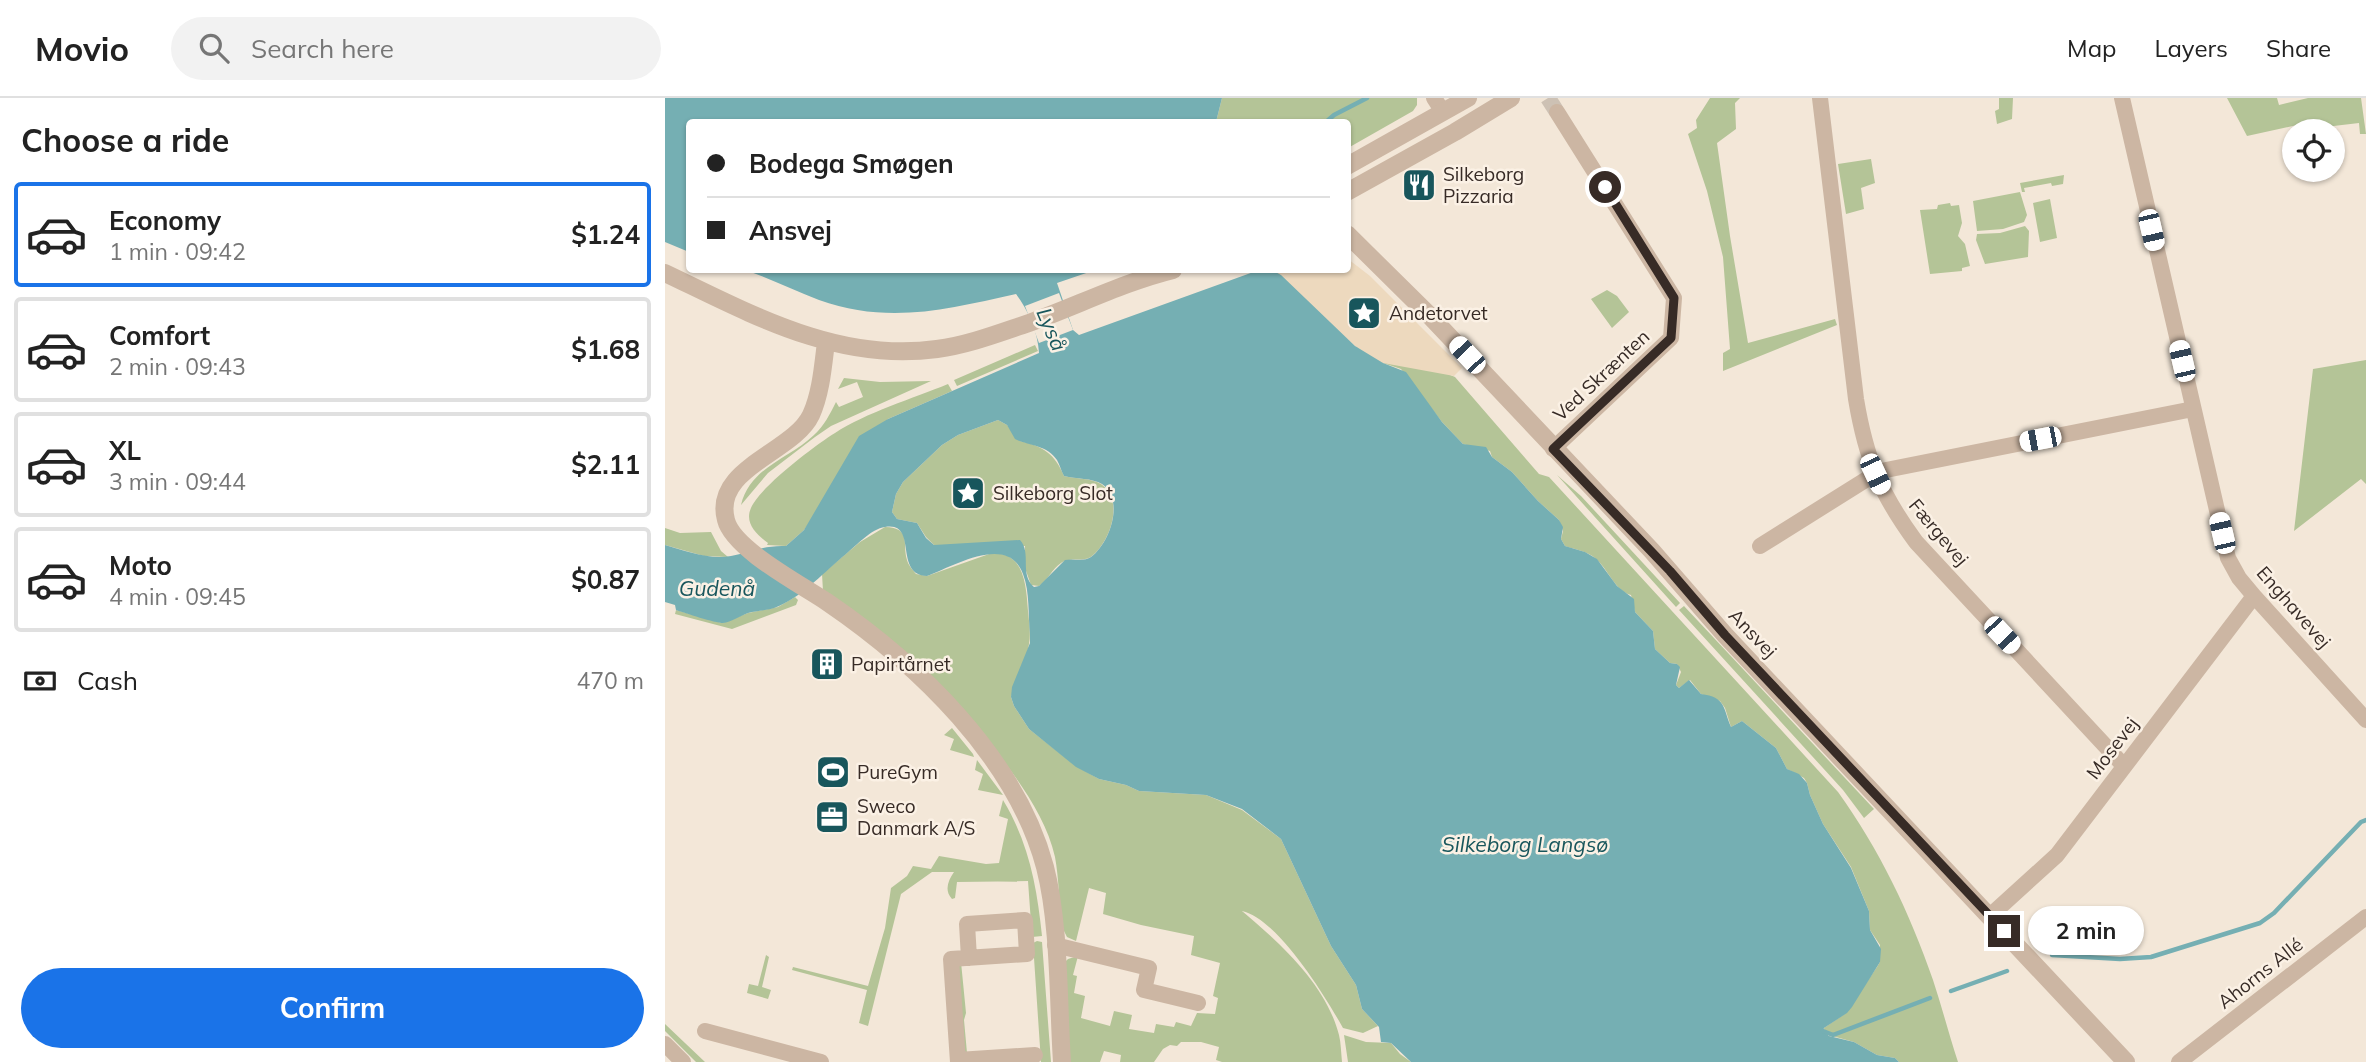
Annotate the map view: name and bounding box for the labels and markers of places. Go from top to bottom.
place label: Silkeborg Pizzaria [1443,162,1524,208]
restaurant icon: Silkeborg Pizzaria [1400,166,1438,204]
place icon: Andetorvet [1345,294,1383,332]
place label: Andetorvet [1389,301,1488,325]
place icon: Silkeborg Slot [949,474,987,512]
place label: Silkeborg Slot [993,481,1113,505]
building icon: Papirtårnet [808,645,846,683]
place label: Papirtårnet [851,652,951,676]
sports icon: PureGym [814,753,852,791]
place label: PureGym [857,760,938,784]
place label: Sweco Danmark A/S [857,794,975,840]
office icon: Sweco Danmark A/S [813,798,851,836]

